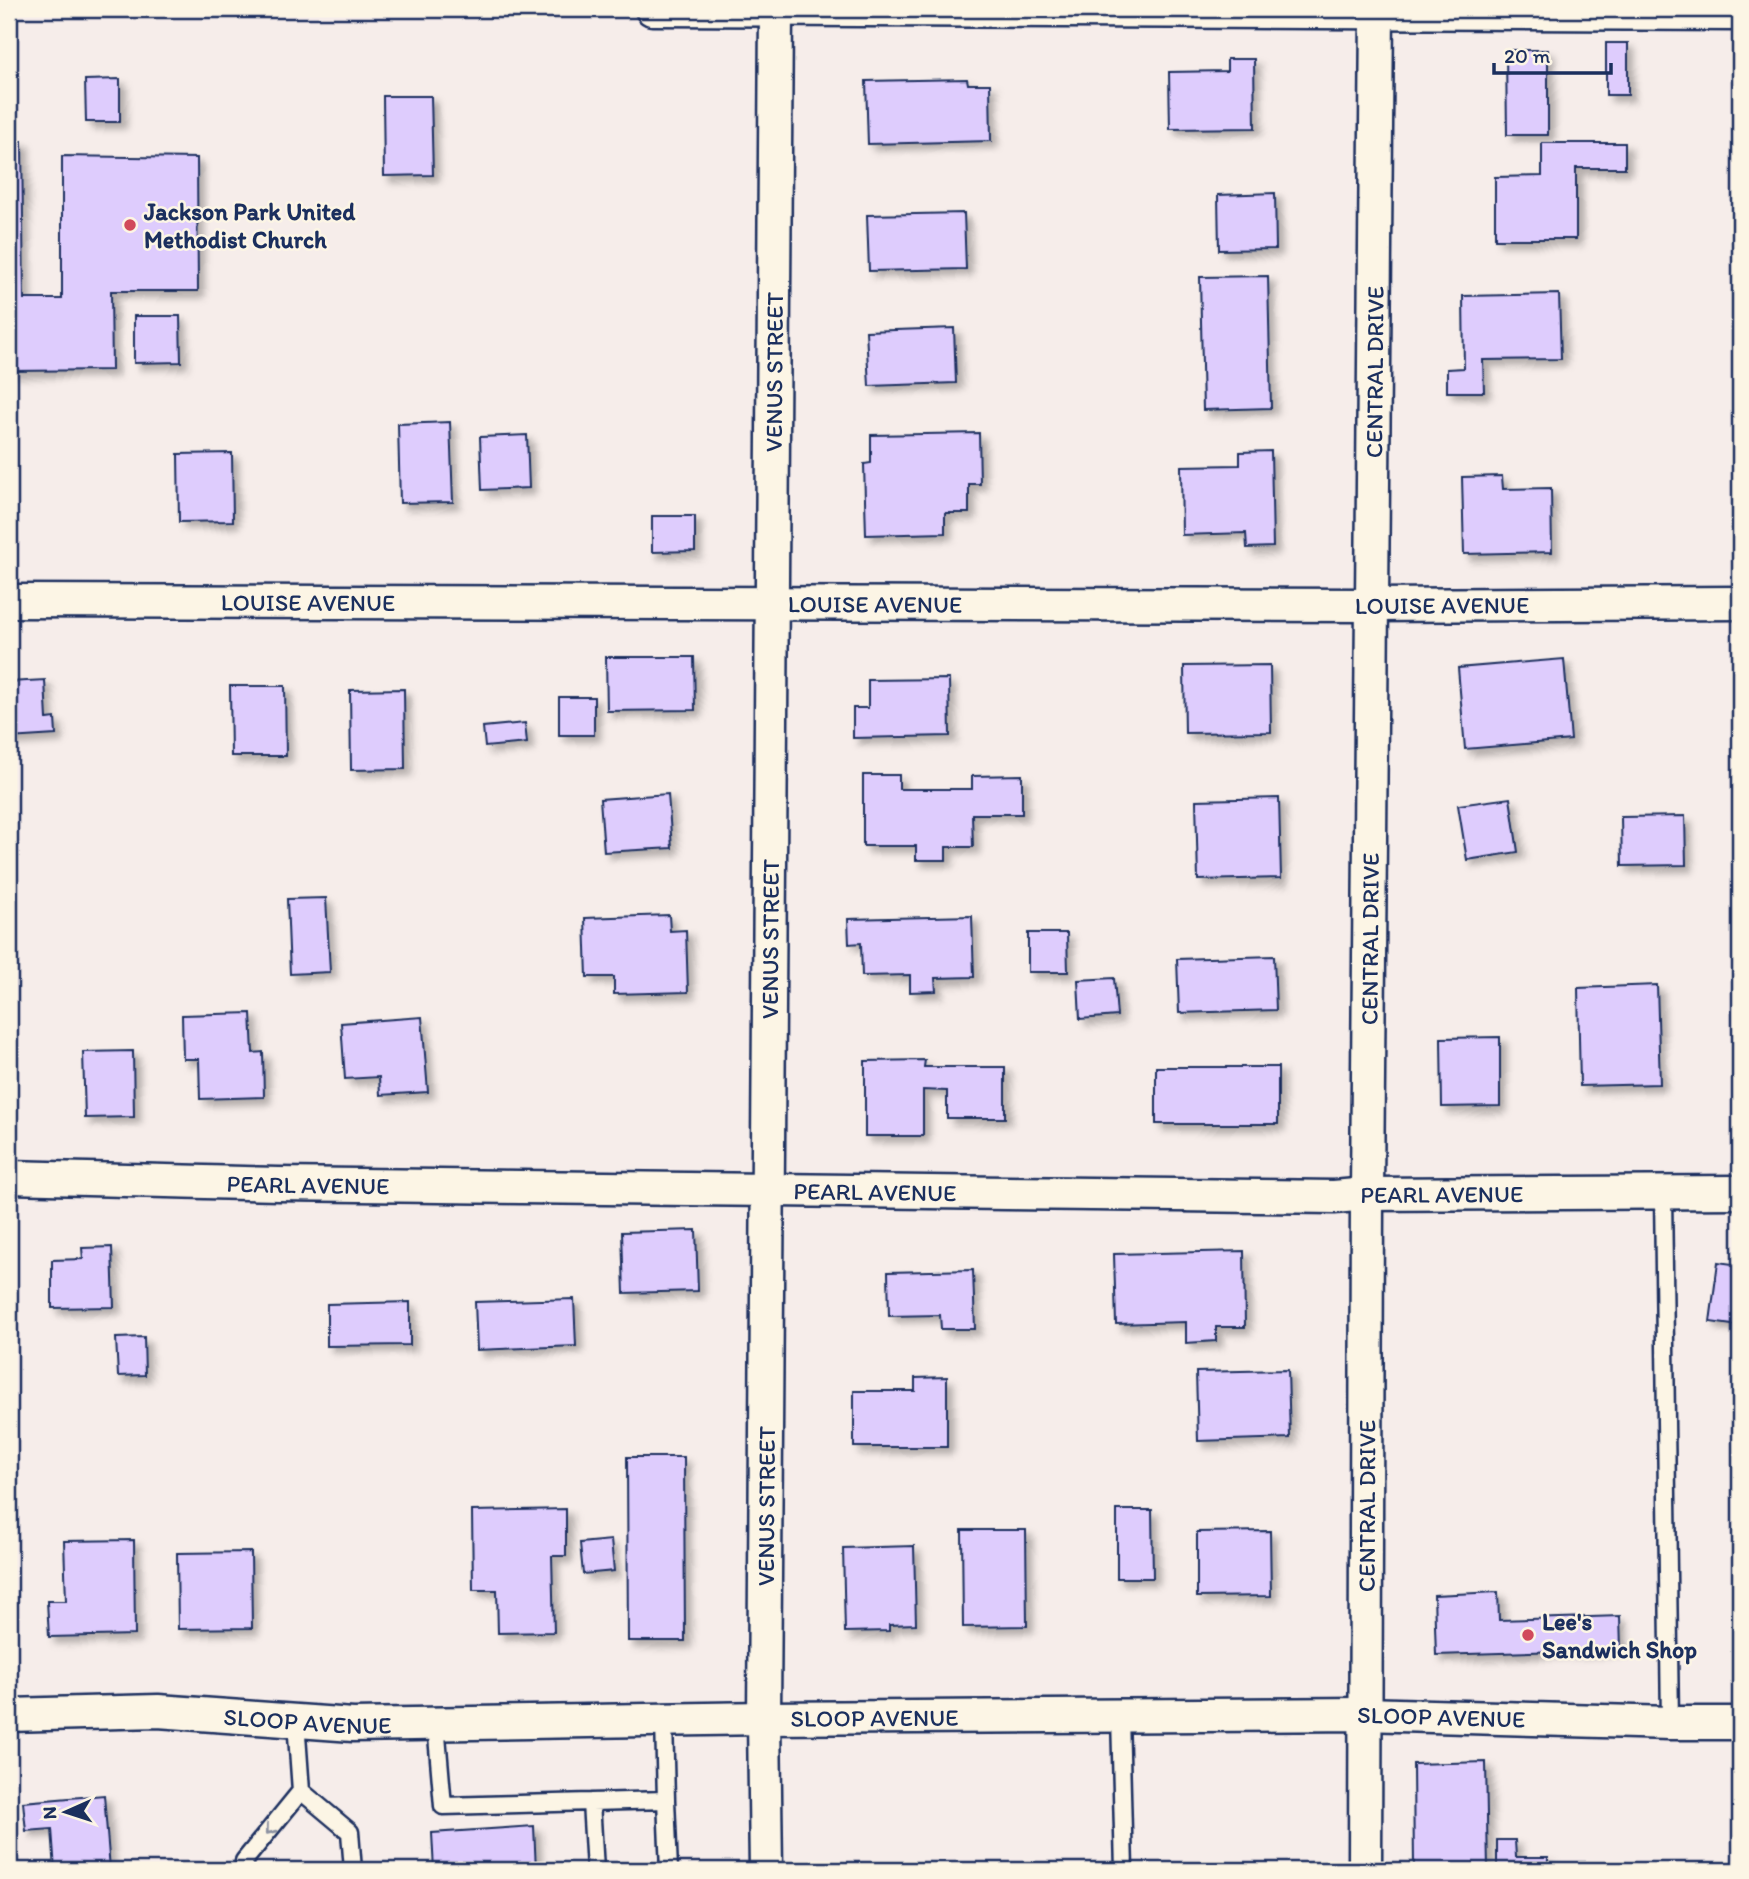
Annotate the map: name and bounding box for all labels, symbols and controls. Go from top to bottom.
scale bar [1494,32,1611,76]
text: 20 m [1504,43,1551,68]
place label: Jackson Park United Methodist Church [143,197,356,254]
marker: Jackson Park United Methodist Church [122,217,138,233]
street label: CENTRAL DRIVE [1359,286,1389,458]
street label: VENUS STREET [758,291,789,452]
street label: LOUISE AVENUE [221,587,395,617]
street label: LOUISE AVENUE [788,589,962,618]
street label: LOUISE AVENUE [1355,590,1529,620]
street label: CENTRAL DRIVE [1354,853,1384,1025]
street label: VENUS STREET [754,858,785,1019]
street label: PEARL AVENUE [226,1168,390,1200]
street label: PEARL AVENUE [793,1176,957,1207]
street label: PEARL AVENUE [1360,1179,1523,1209]
street label: CENTRAL DRIVE [1351,1420,1381,1592]
street label: VENUS STREET [750,1425,781,1586]
place label: Lee's Sandwich Shop [1542,1607,1697,1665]
marker: Lee's Sandwich Shop [1520,1627,1536,1643]
street label: SLOOP AVENUE [1357,1699,1526,1733]
street label: SLOOP AVENUE [223,1701,392,1740]
street label: SLOOP AVENUE [790,1702,958,1732]
north arrow [32,1778,102,1848]
text: N [38,1806,61,1820]
one-way arrow [265,1822,278,1834]

